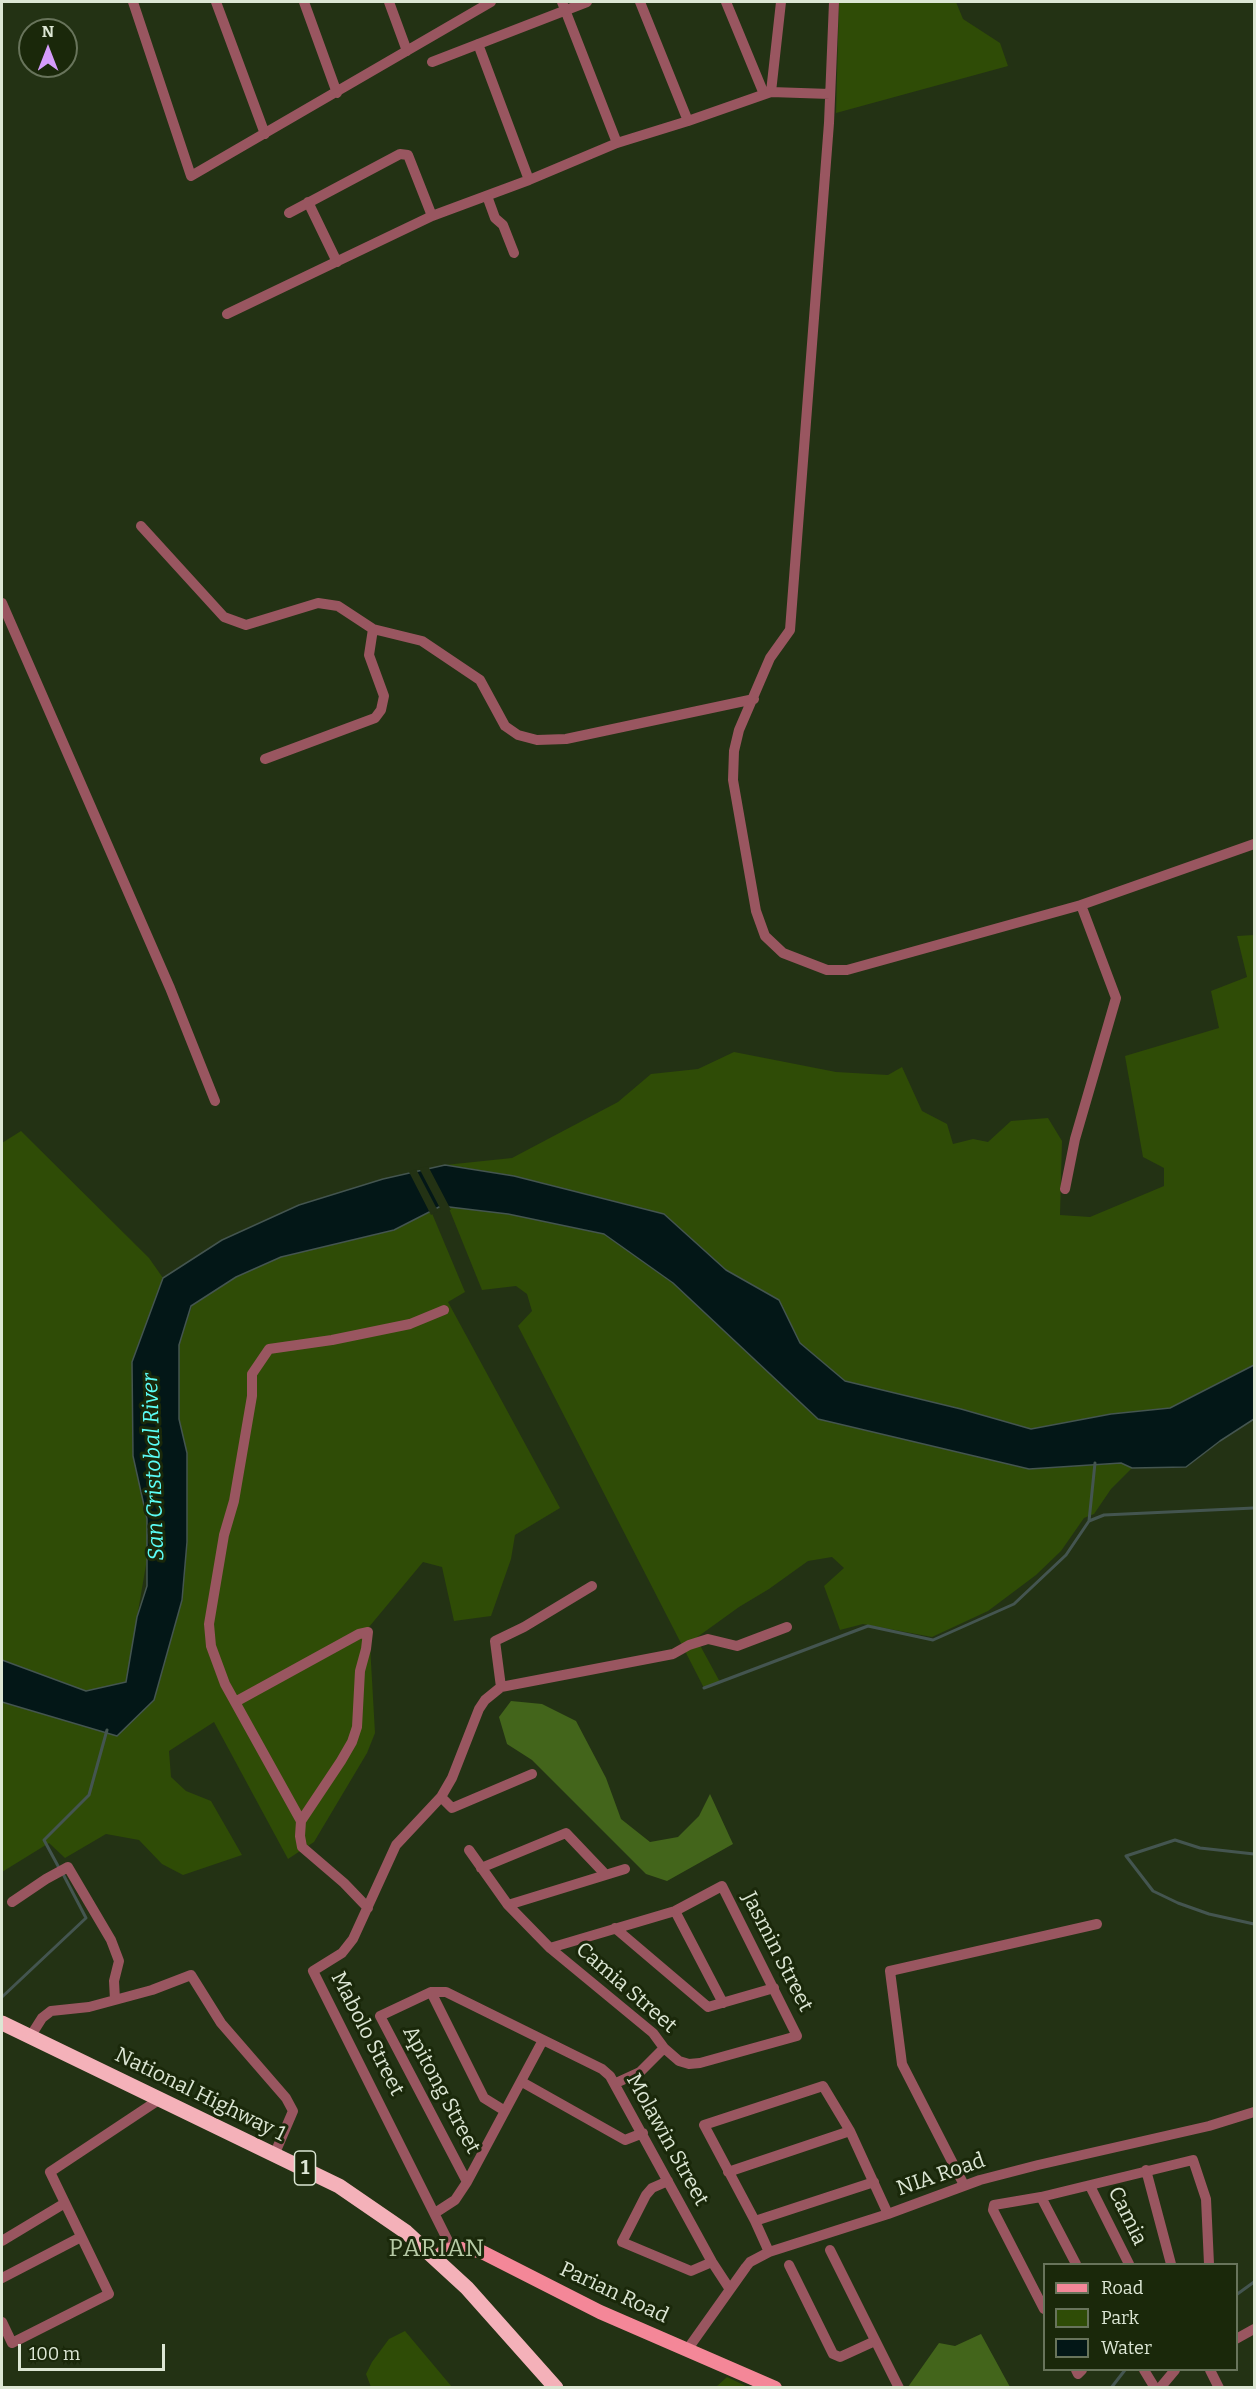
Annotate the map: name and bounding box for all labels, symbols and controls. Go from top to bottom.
north arrow [18,18,78,78]
text: N [42,22,54,41]
water label: San Cristobal River [138,1373,170,1561]
street label: Jasmin Street [736,1888,818,2016]
street label: Camia Street [570,1937,682,2039]
street label: Mabolo Street [325,1968,409,2100]
street label: Apitong Street [397,2022,485,2158]
street label: National Highway 1 [111,2043,289,2147]
street label: Molawin Street [620,2070,714,2210]
street label: NIA Road [893,2148,989,2202]
road number: 1 [294,2151,316,2185]
street label: Camia [1102,2183,1152,2249]
district label: PARIAN [388,2235,486,2263]
street label: Parian Road [556,2257,672,2329]
legend [1043,2263,1238,2371]
text: Road [1101,2277,1143,2299]
text: Park [1101,2307,1139,2329]
scale bar [21,2332,168,2370]
text: Water [1101,2337,1152,2359]
text: 100 m [29,2343,80,2365]

